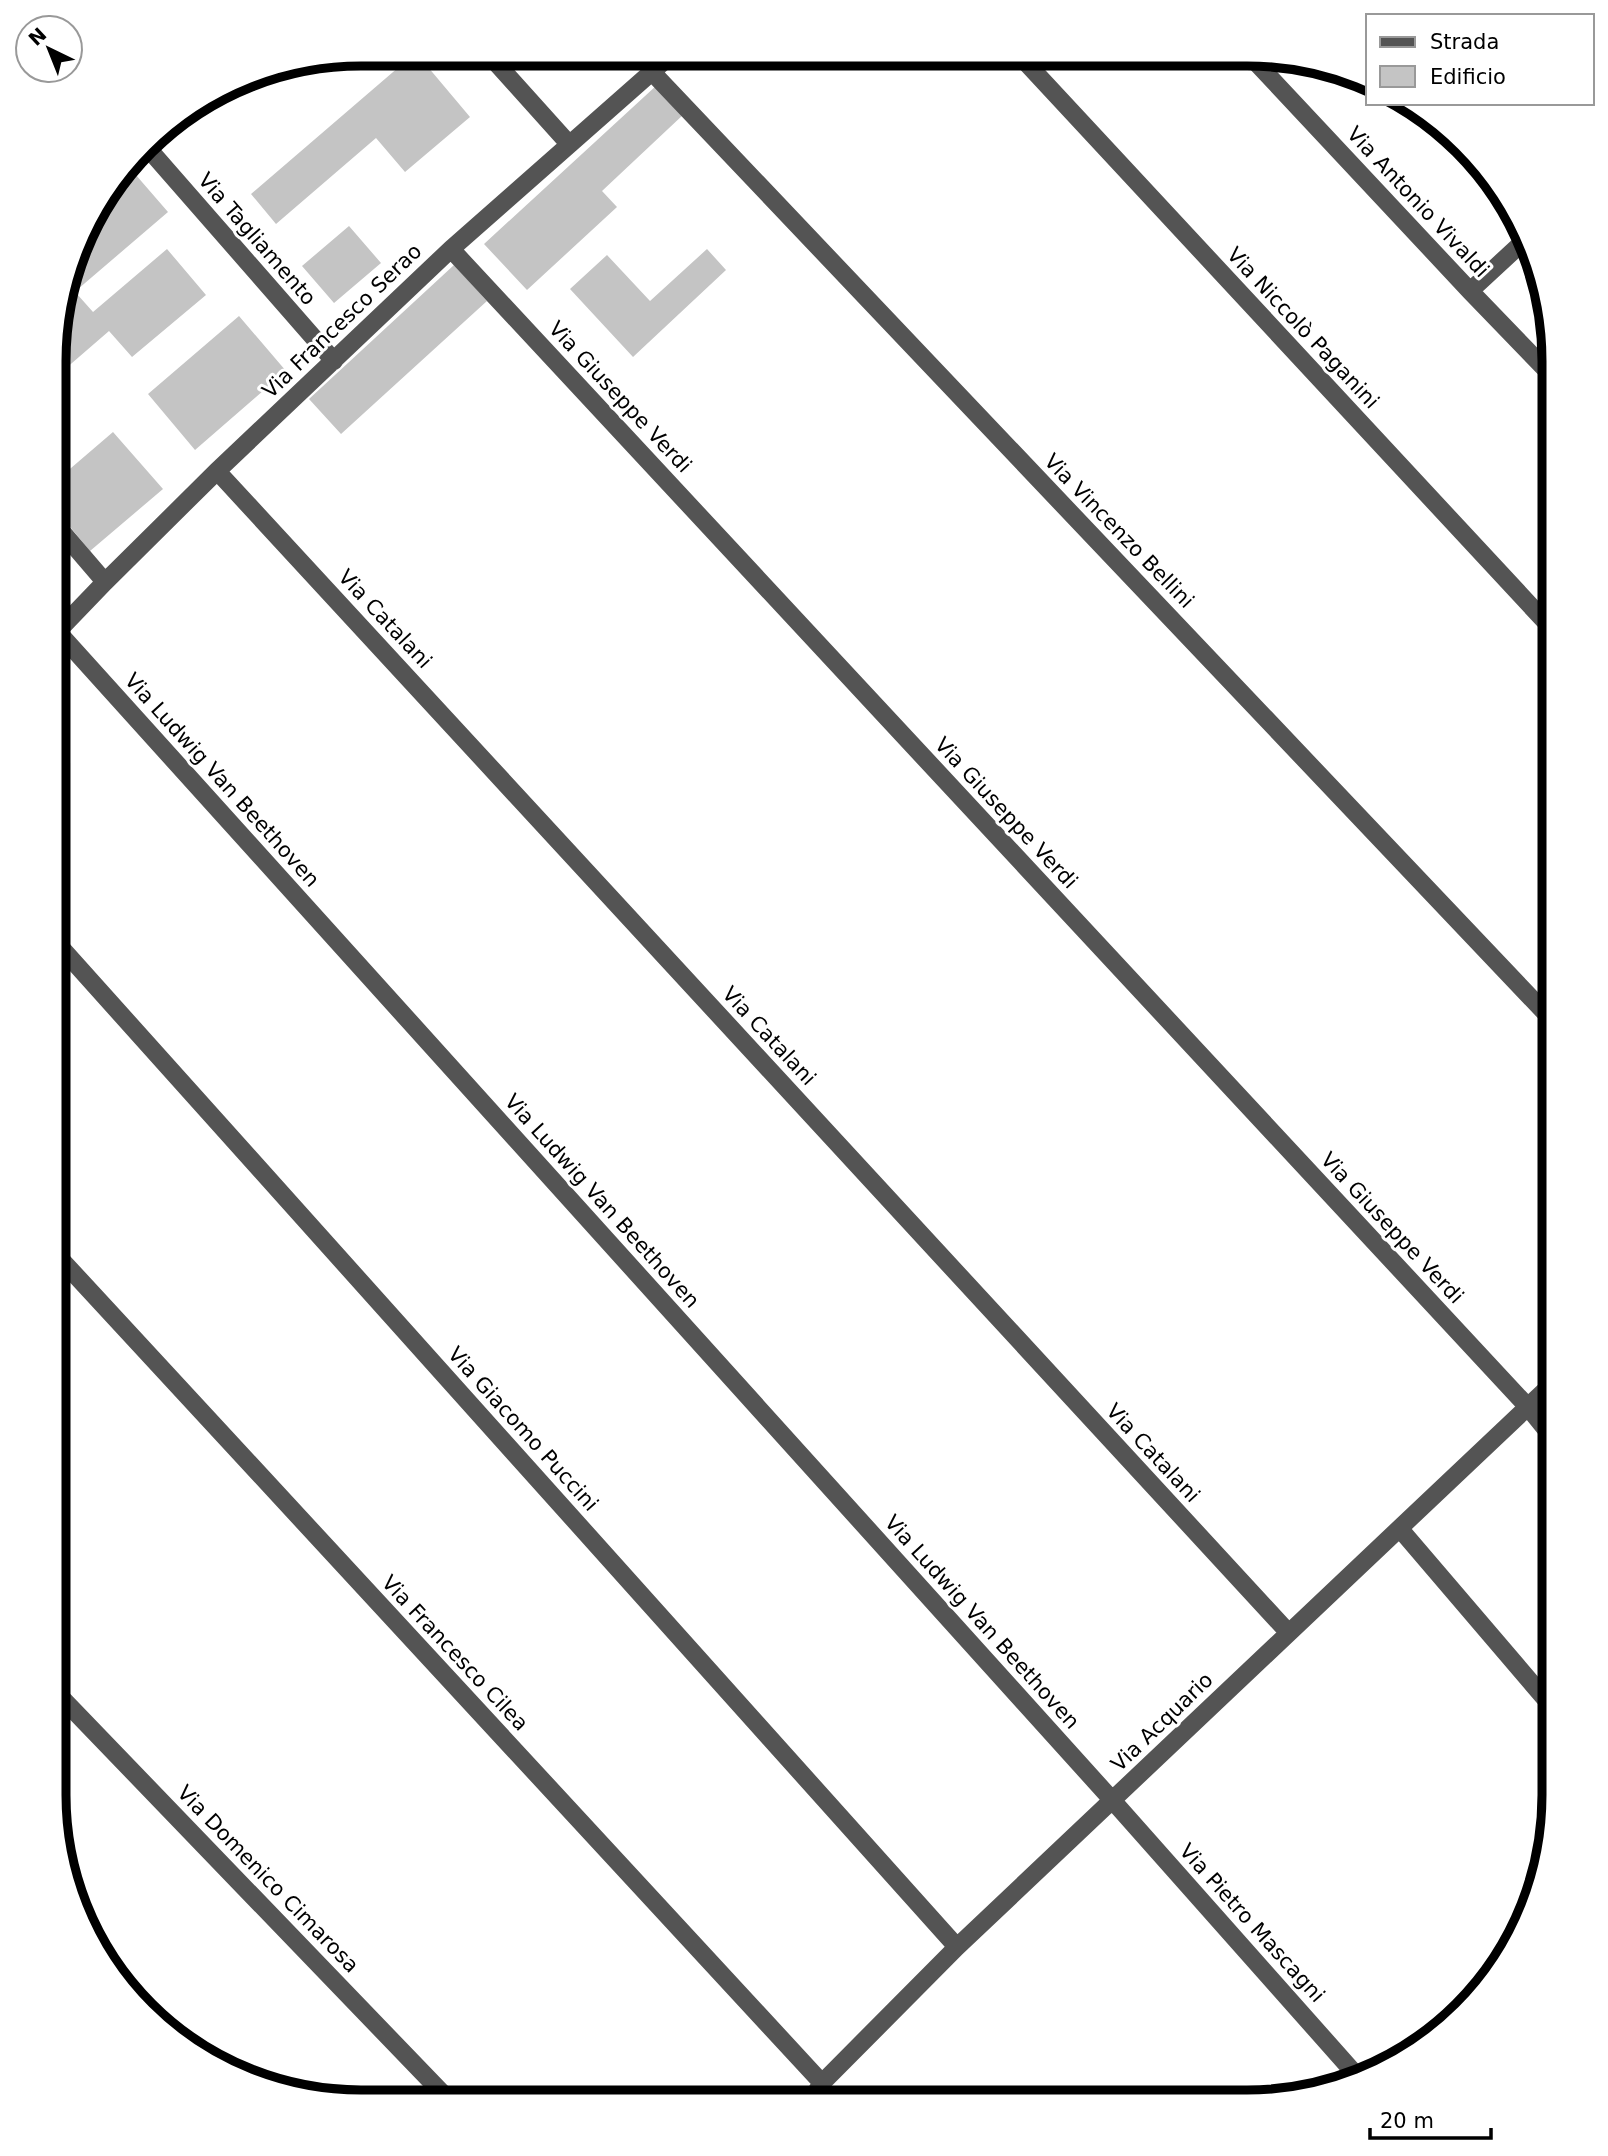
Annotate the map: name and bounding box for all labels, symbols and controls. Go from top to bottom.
north arrow [14,14,84,84]
legend [1366,14,1594,105]
text: N [24,23,51,50]
text: Strada [1430,30,1499,54]
text: Edificio [1430,65,1506,89]
street label: Via Antonio Vivaldi [1342,122,1494,282]
street label: Via Tagliamento [193,168,321,310]
street label: Via Francesco Serao [258,239,426,403]
street label: Via Niccolò Paganini [1222,243,1384,413]
street label: Via Giuseppe Verdi [544,316,696,478]
street label: Via Vincenzo Bellini [1039,449,1199,613]
street label: Via Catalani [333,565,437,673]
street label: Via Ludwig Van Beethoven [120,668,324,892]
street label: Via Giuseppe Verdi [930,732,1082,894]
street label: Via Catalani [717,982,821,1090]
street label: Via Ludwig Van Beethoven [500,1089,704,1313]
street label: Via Giuseppe Verdi [1316,1147,1468,1309]
street label: Via Giacomo Puccini [443,1342,603,1516]
street label: Via Catalani [1101,1399,1205,1507]
street label: Via Ludwig Van Beethoven [880,1510,1084,1734]
street label: Via Francesco Cilea [377,1570,533,1736]
street label: Via Acquario [1106,1668,1218,1776]
street label: Via Domenico Cimarosa [172,1781,364,1977]
street label: Via Pietro Mascagni [1174,1839,1330,2007]
scale bar [1370,2096,1491,2140]
text: 20 m [1380,2109,1434,2133]

